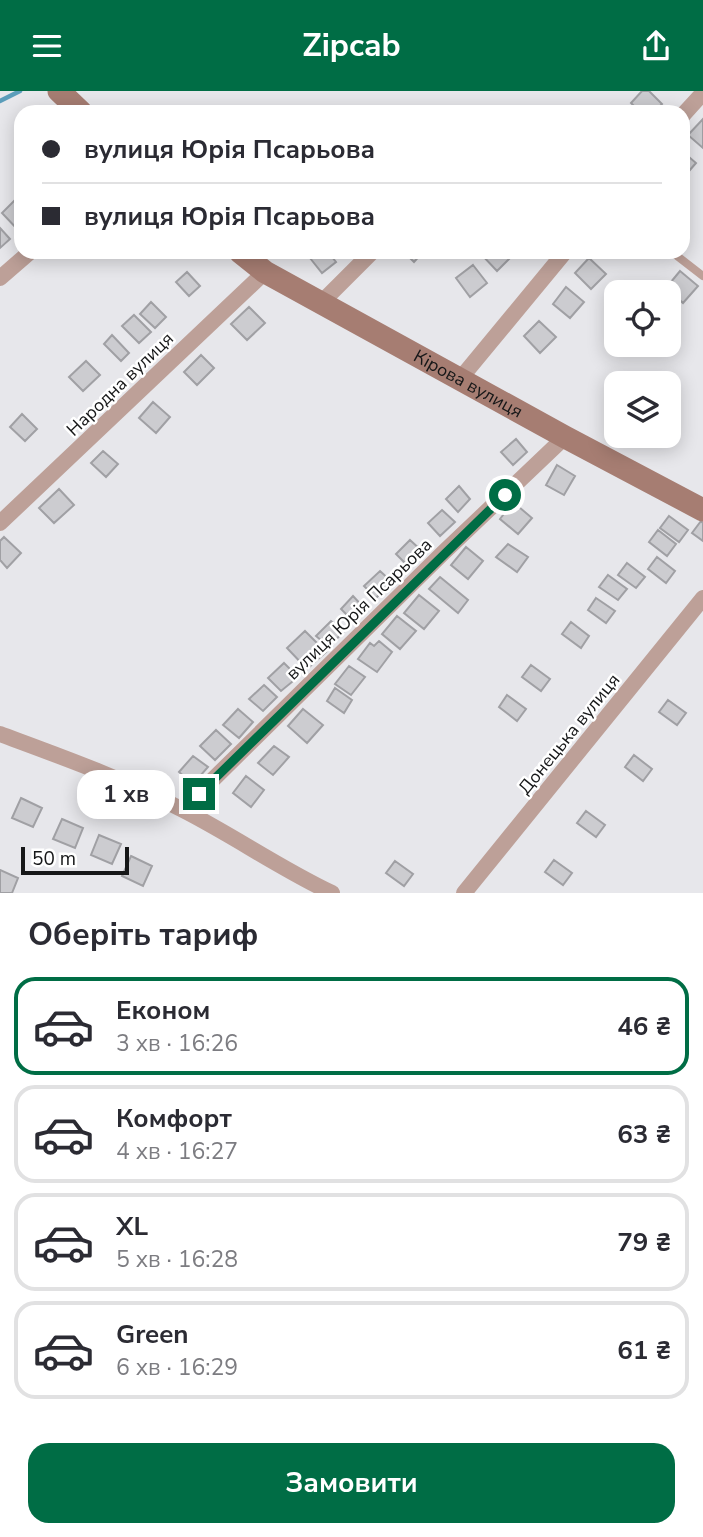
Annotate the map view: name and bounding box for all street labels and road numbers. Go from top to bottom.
street label: Народна вулиця [61,327,179,441]
street label: Кірова вулиця [409,344,527,423]
street label: вулиця Юрія Псарьова [281,533,437,685]
street label: Донецька вулиця [513,669,625,799]

